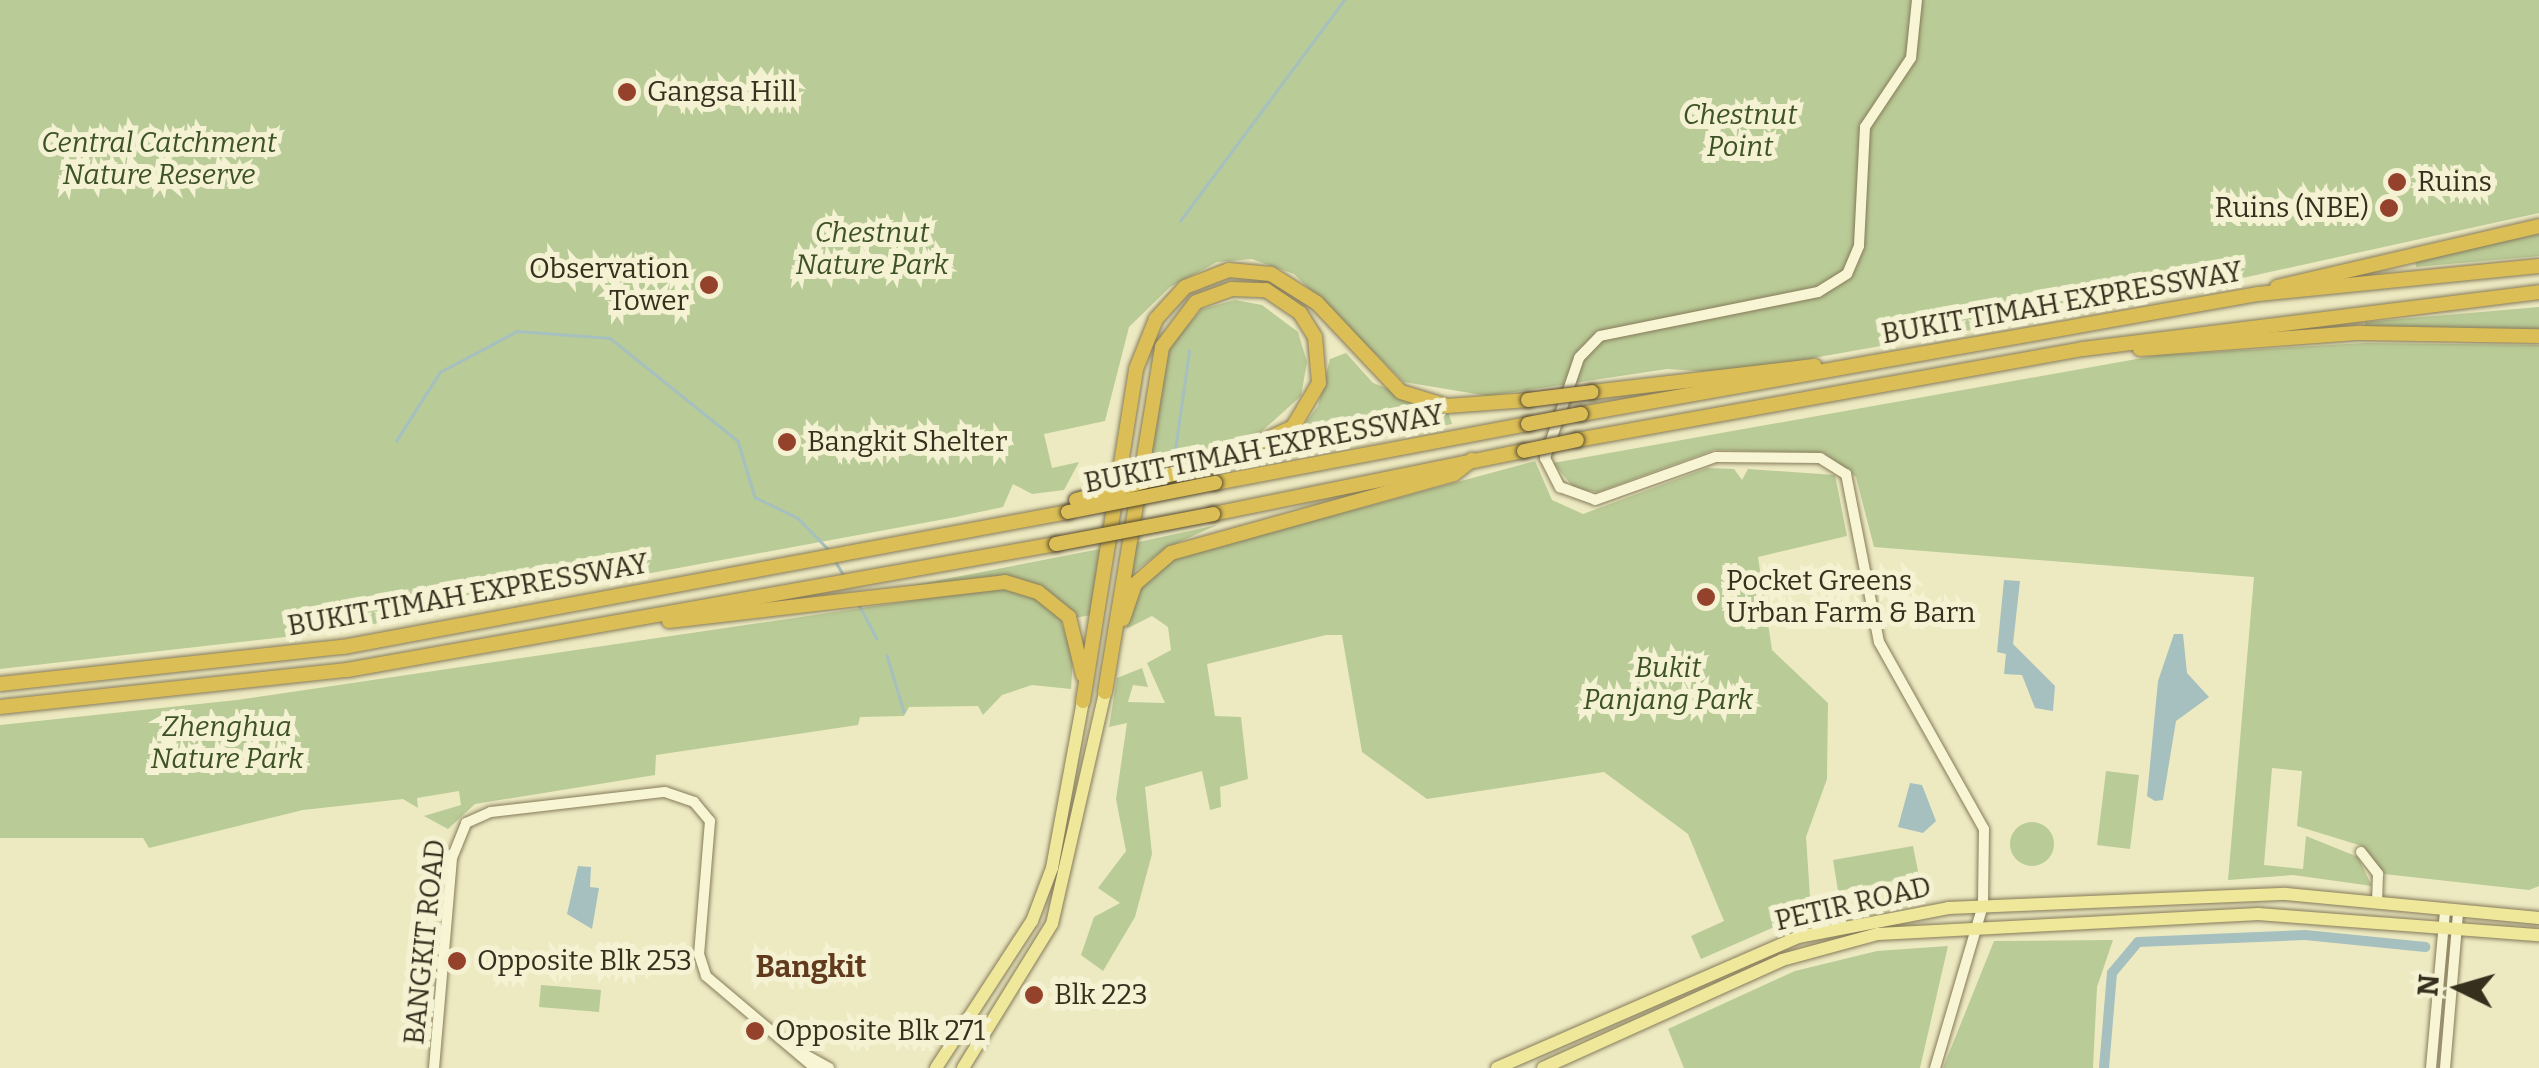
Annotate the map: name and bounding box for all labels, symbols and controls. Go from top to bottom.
place label: Gangsa Hill [647,75,797,109]
marker: Gangsa Hill [616,81,638,103]
park label: Chestnut Point [1683,98,1797,164]
park label: Central Catchment Nature Reserve [41,126,277,192]
place label: Ruins [2417,165,2492,199]
marker: Ruins [2386,171,2408,193]
place label: Ruins (NBE) [2215,191,2369,225]
marker: Ruins (NBE) [2378,197,2400,219]
park label: Chestnut Nature Park [795,216,949,282]
place label: Observation Tower [529,252,689,318]
street label: BUKIT TIMAH EXPRESSWAY [1879,255,2245,351]
marker: Observation Tower [698,274,720,296]
street label: BUKIT TIMAH EXPRESSWAY [1081,398,1447,500]
place label: Bangkit Shelter [807,425,1007,459]
marker: Bangkit Shelter [776,431,798,453]
street label: BUKIT TIMAH EXPRESSWAY [285,547,651,643]
place label: Pocket Greens Urban Farm & Barn [1726,564,1976,630]
marker: Pocket Greens Urban Farm & Barn [1695,586,1717,608]
park label: Bukit Panjang Park [1583,651,1753,717]
park label: Zhenghua Nature Park [150,710,304,776]
street label: BANGKIT ROAD [398,838,452,1046]
street label: PETIR ROAD [1772,870,1934,938]
north arrow [2409,938,2509,1038]
place label: Opposite Blk 253 [477,944,692,978]
district label: Bangkit [755,949,867,985]
marker: Opposite Blk 253 [446,950,468,972]
text: N [2411,973,2446,998]
place label: Blk 223 [1054,978,1148,1012]
marker: Blk 223 [1023,984,1045,1006]
place label: Opposite Blk 271 [775,1014,985,1048]
marker: Opposite Blk 271 [744,1020,766,1042]

